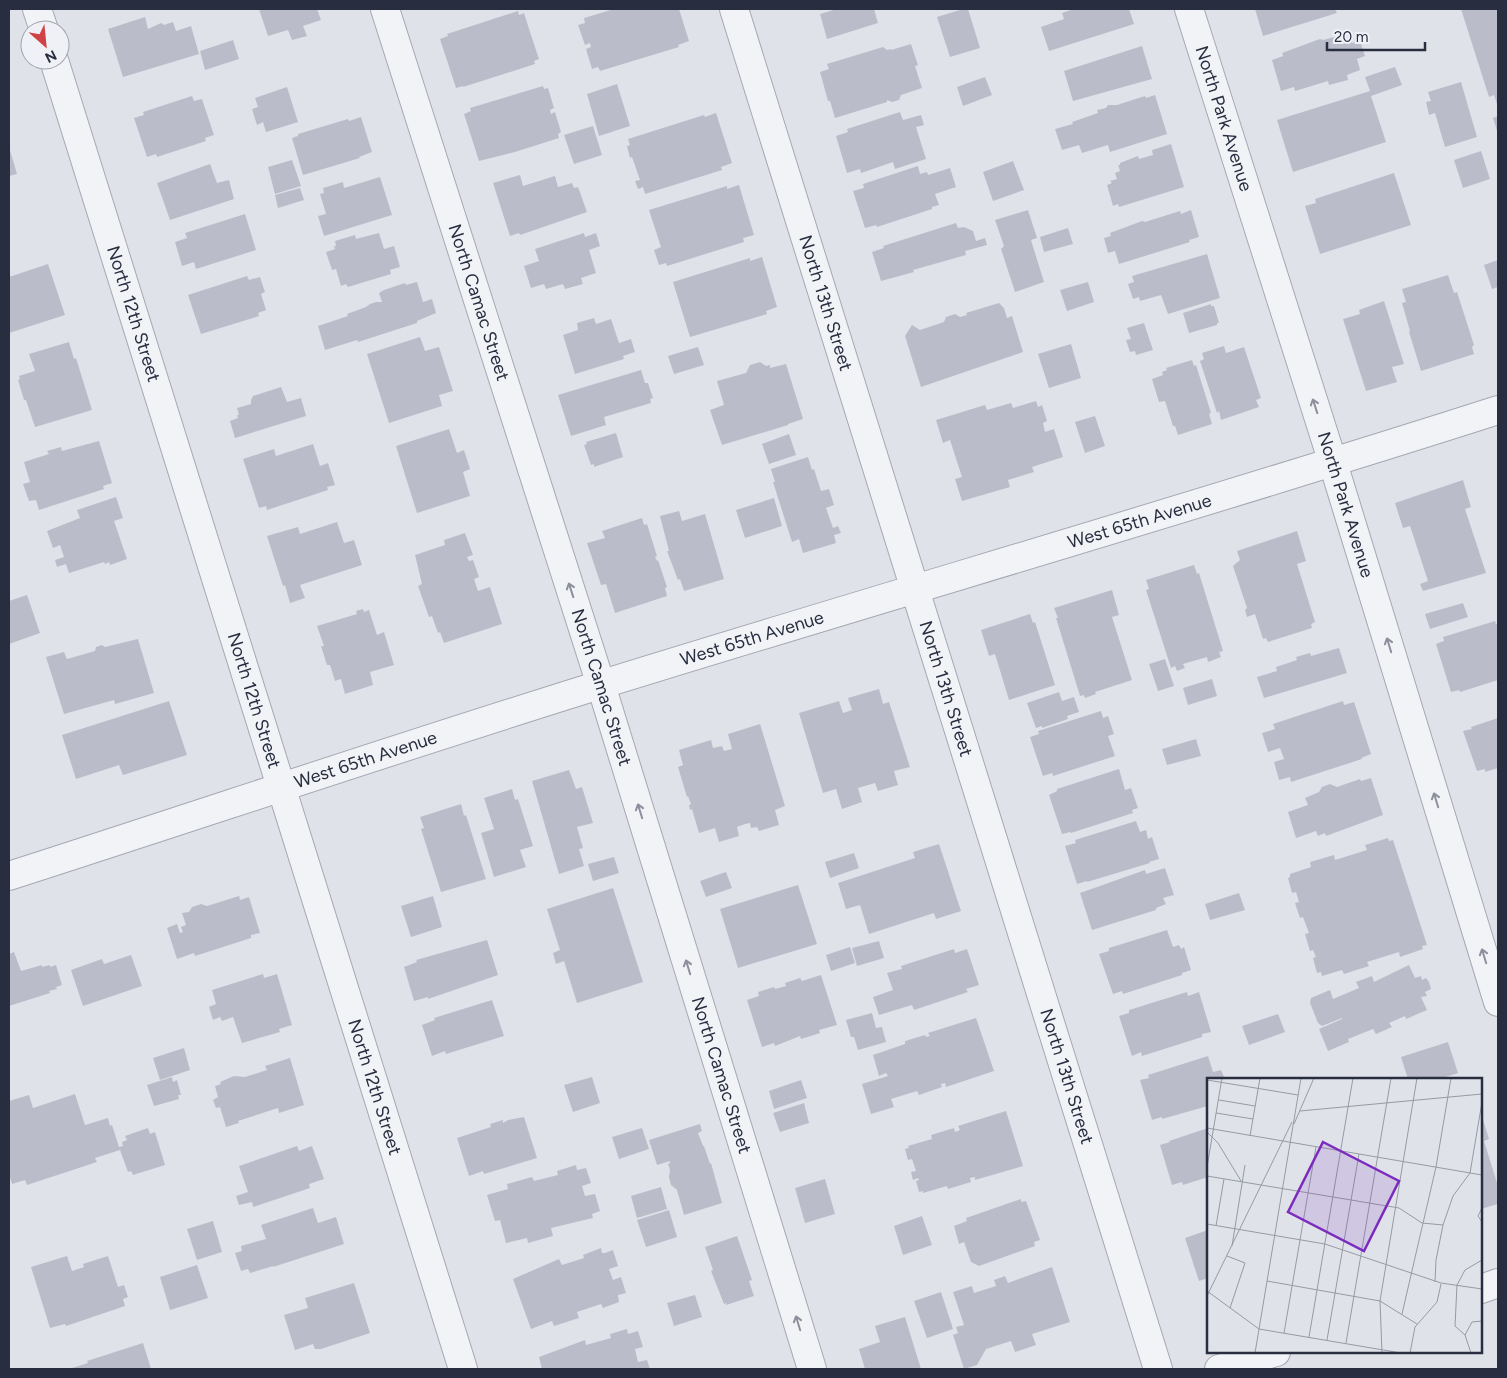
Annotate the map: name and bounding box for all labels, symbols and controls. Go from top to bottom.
north arrow [20,20,70,70]
scale bar [1327,20,1424,52]
text: 20 m [1334,28,1368,46]
street label: North Park Avenue [1190,43,1257,194]
text: N [42,46,59,66]
street label: North Camac Street [443,221,514,384]
street label: North 13th Street [794,233,857,374]
street label: North 12th Street [102,243,165,385]
one-way arrow [1309,398,1319,414]
street label: North Park Avenue [1313,429,1379,581]
street label: West 65th Avenue [1065,489,1214,553]
one-way arrow [565,582,575,598]
street label: North Camac Street [566,606,636,769]
street label: West 65th Avenue [677,606,826,671]
street label: North 13th Street [914,618,977,759]
street label: North 12th Street [223,630,286,771]
one-way arrow [1383,637,1393,653]
street label: West 65th Avenue [291,726,440,793]
one-way arrow [1431,793,1441,809]
one-way arrow [635,804,645,820]
one-way arrow [1479,948,1488,964]
one-way arrow [683,959,692,975]
street label: North Camac Street [687,994,756,1157]
street label: North 13th Street [1035,1006,1098,1147]
street label: North 12th Street [343,1017,406,1158]
inset map [1207,1078,1482,1353]
one-way arrow [792,1315,802,1331]

